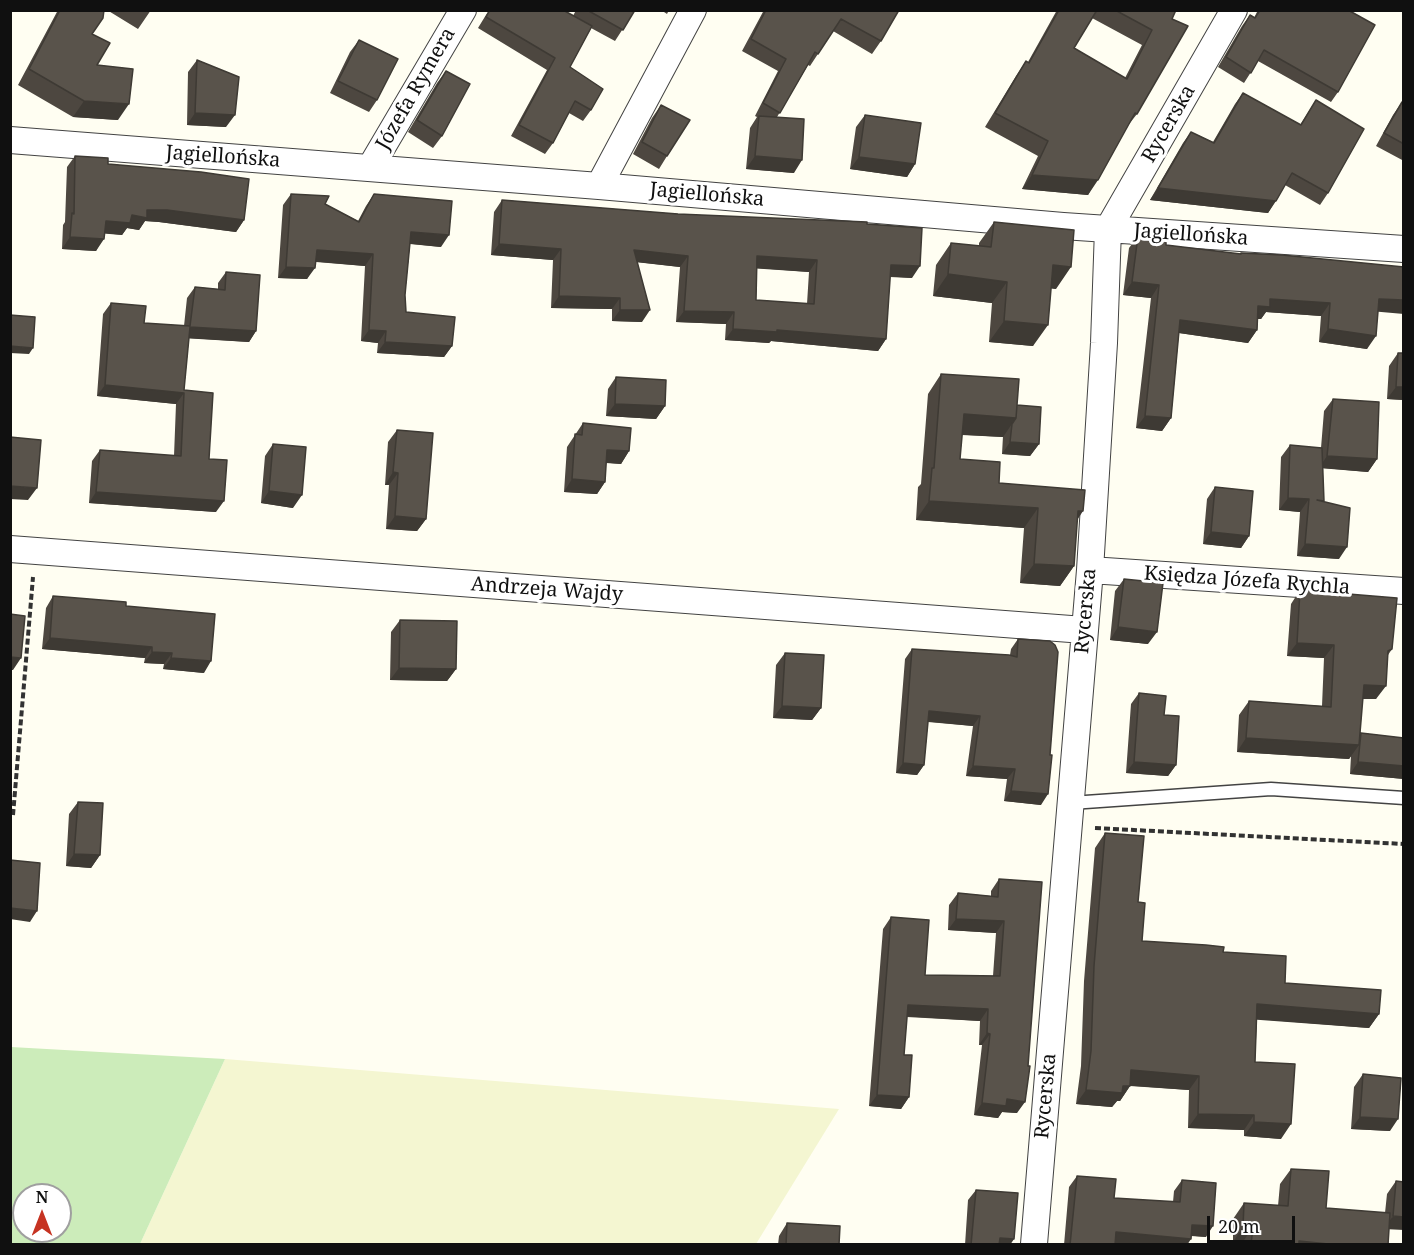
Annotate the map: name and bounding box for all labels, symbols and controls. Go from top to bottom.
street label: Józefa Rymera [371,24,461,154]
street label: Rycerska [1137,81,1201,167]
street label: Jagiellońska [165,141,281,173]
street label: Jagiellońska [649,178,765,212]
street label: Jagiellońska [1133,219,1249,251]
street label: Księdza Józefa Rychla [1143,562,1351,600]
street label: Rycerska [1070,567,1102,655]
street label: Andrzeja Wajdy [470,573,624,607]
street label: Rycerska [1030,1052,1062,1140]
north arrow [12,1183,72,1243]
text: N [36,1186,48,1208]
scale bar [1210,1204,1298,1242]
text: 20 m [1218,1214,1260,1238]

